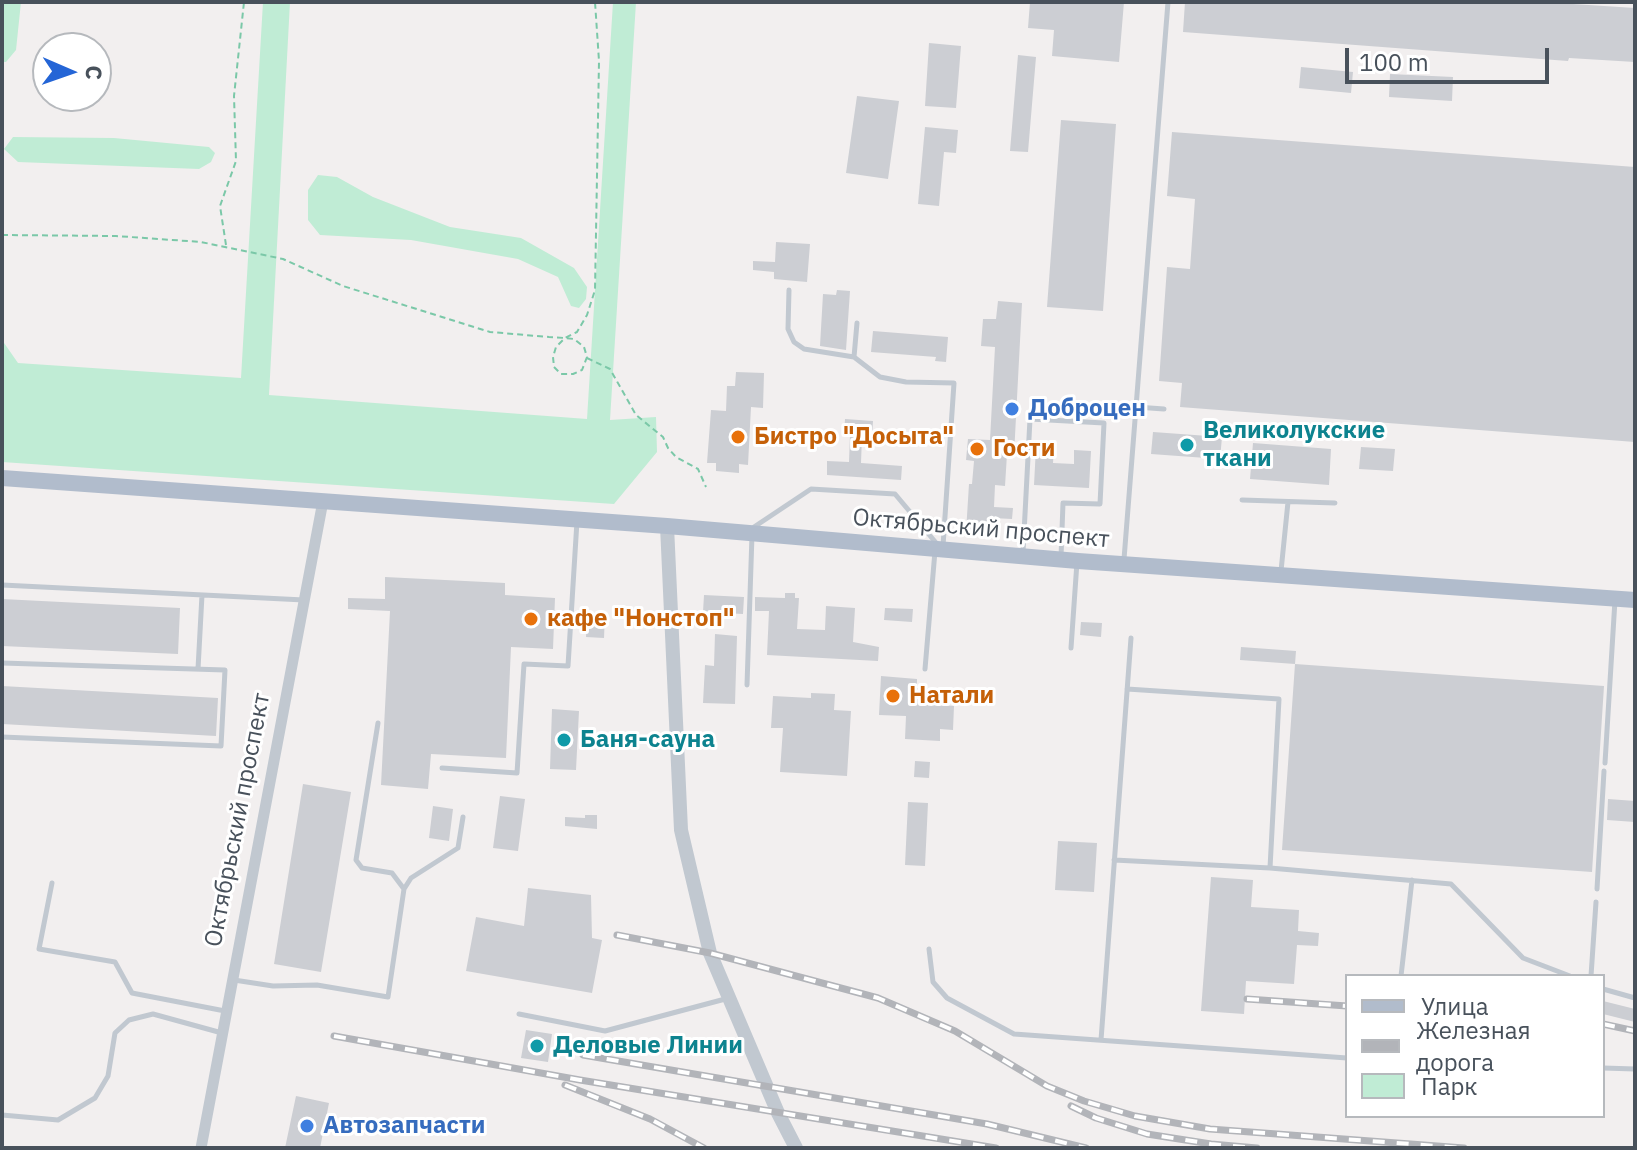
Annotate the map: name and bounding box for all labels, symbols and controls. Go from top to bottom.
north arrow [32,32,112,112]
scale bar [1349,32,1553,82]
text: 100 m [1359,46,1429,78]
text: С [80,65,109,80]
place label: Доброцен [1028,395,1146,423]
marker: Доброцен [1003,400,1021,418]
place label: Великолукские ткани [1203,417,1385,473]
place label: Бистро "Досыта" [754,423,954,451]
marker: Бистро "Досыта" [729,428,747,446]
place label: Гости [993,435,1055,463]
marker: Великолукские ткани [1178,436,1196,454]
marker: Гости [968,440,986,458]
street label: Октябрьский проспект [851,503,1111,555]
place label: кафе "Нонстоп" [547,605,735,633]
marker: кафе "Нонстоп" [522,610,540,628]
place label: Натали [909,682,994,710]
marker: Натали [884,687,902,705]
street label: Октябрьский проспект [199,691,277,949]
place label: Баня-сауна [580,726,715,754]
marker: Баня-сауна [555,731,573,749]
legend [1345,974,1605,1118]
text: Улица [1421,990,1489,1022]
text: Железная дорога [1416,1014,1531,1078]
place label: Деловые Линии [553,1032,743,1060]
marker: Деловые Линии [528,1037,546,1055]
text: Парк [1421,1070,1478,1102]
place label: Автозапчасти [323,1112,486,1140]
marker: Автозапчасти [298,1117,316,1135]

